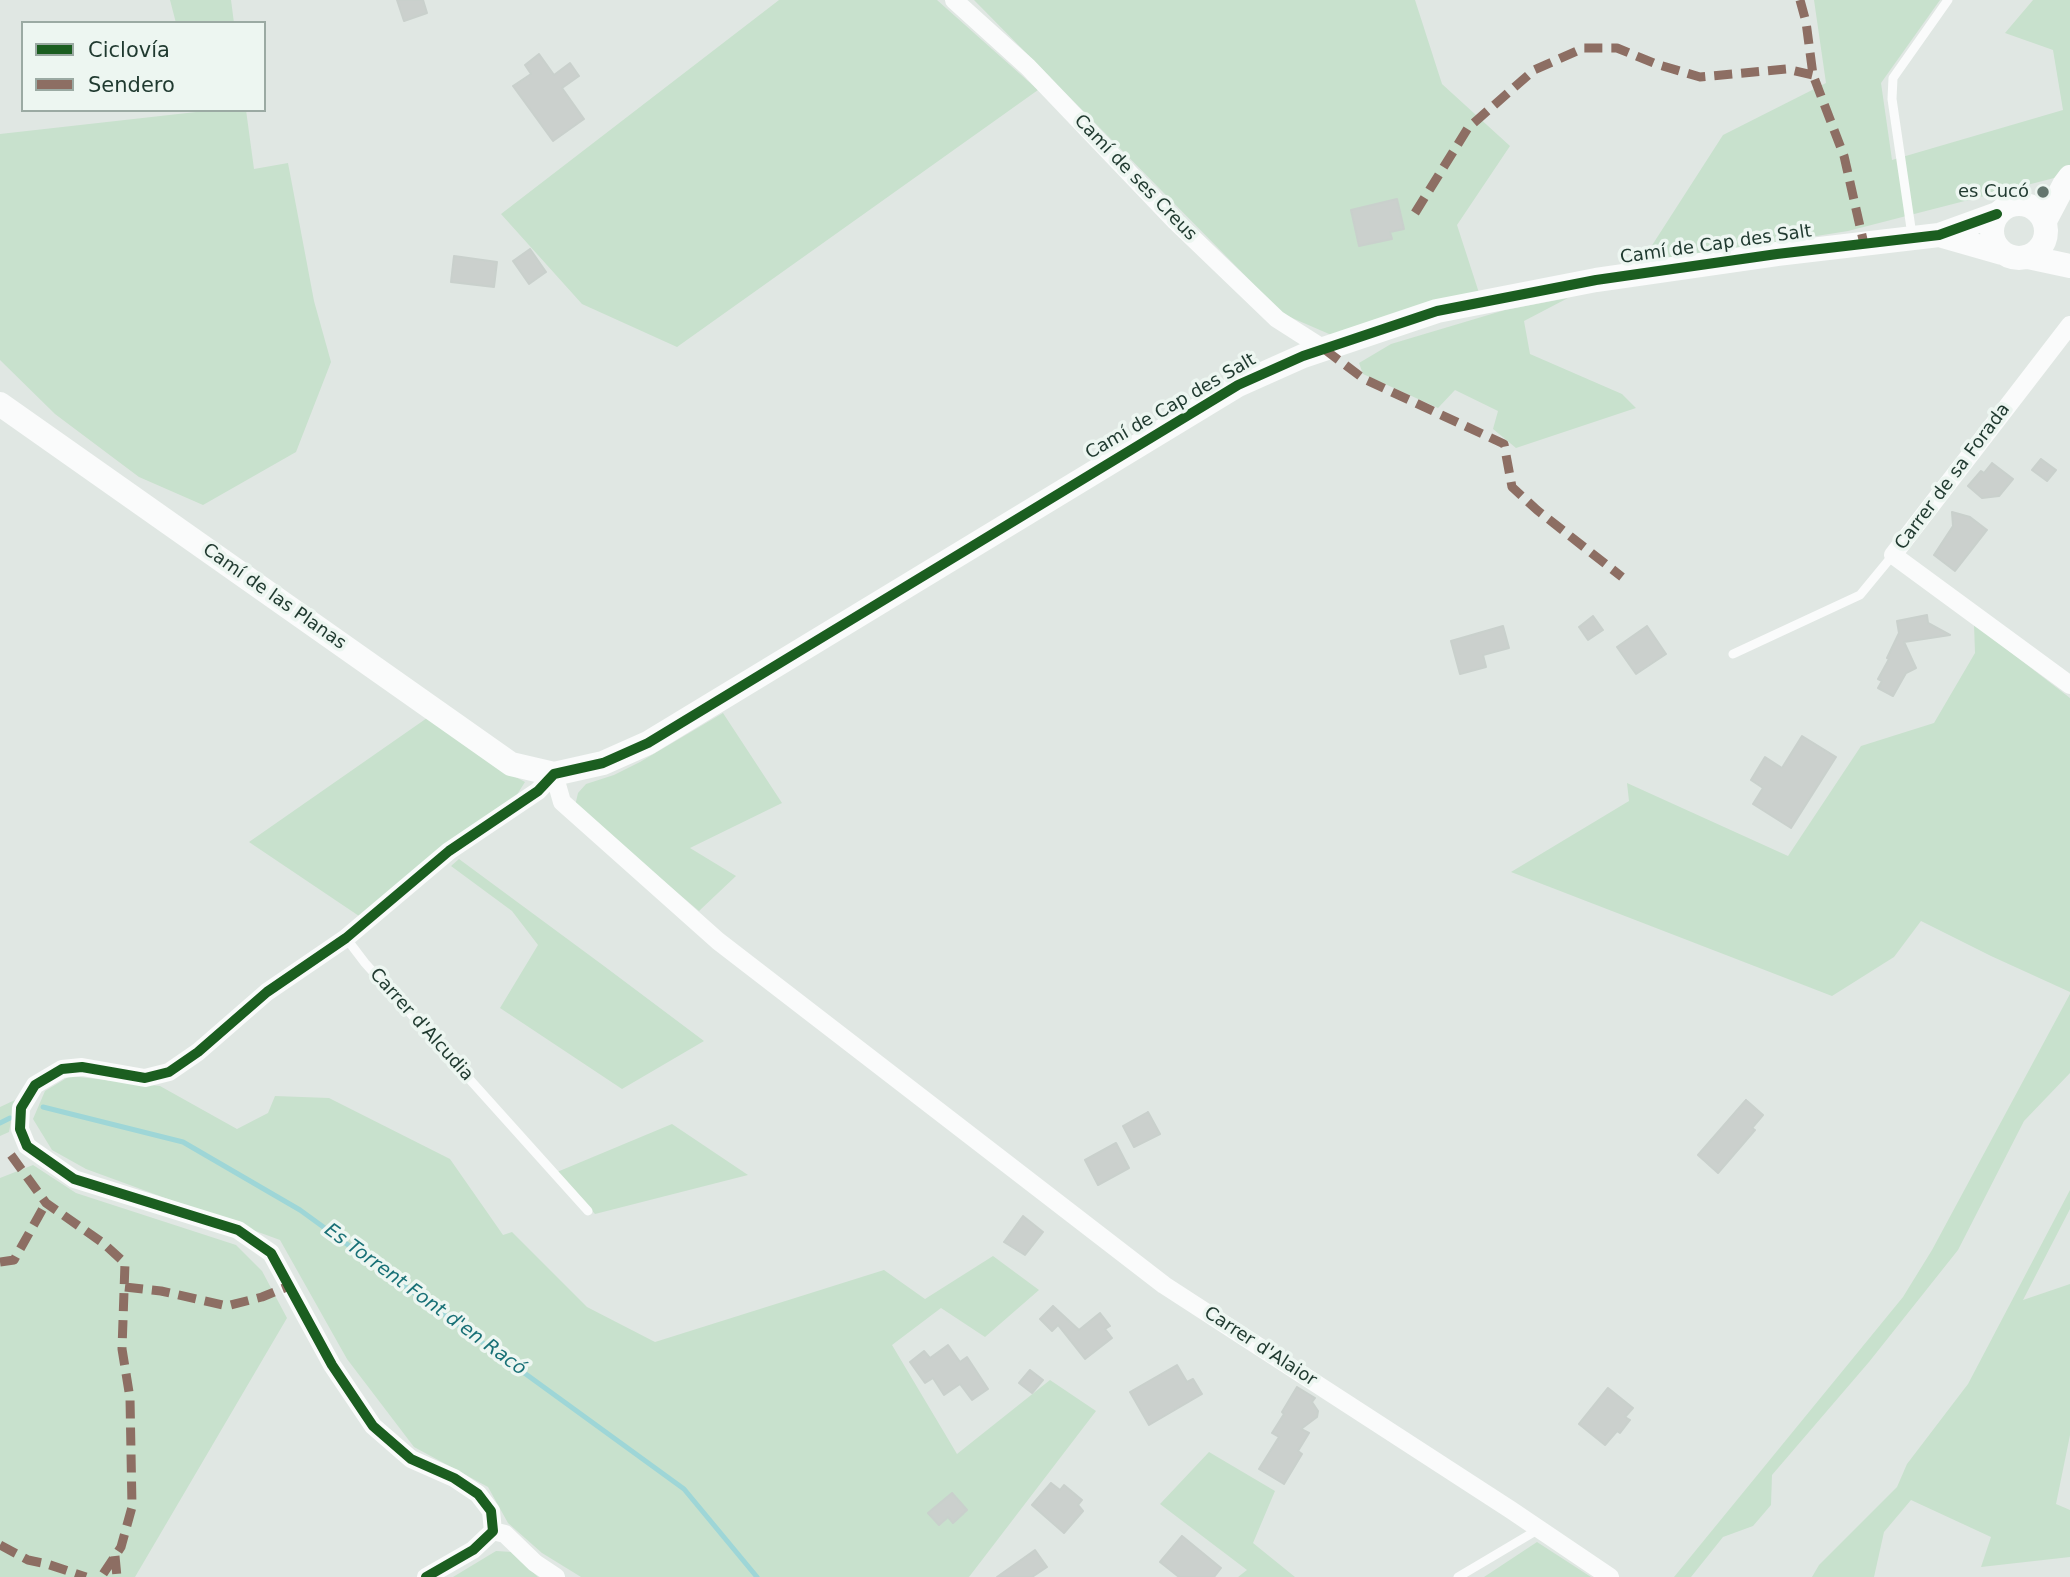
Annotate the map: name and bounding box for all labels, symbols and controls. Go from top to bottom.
legend [21,21,266,112]
text: Ciclovía [88,38,170,62]
text: Sendero [88,73,175,97]
street label: Camí de ses Creus [1069,110,1201,246]
place label: es Cucó [1958,181,2029,203]
marker: es Cucó [2035,184,2051,200]
street label: Camí de Cap des Salt [1619,221,1813,269]
street label: Camí de Cap des Salt [1082,349,1260,465]
street label: Carrer de sa Forada [1891,399,2015,555]
street label: Camí de las Planas [198,539,350,655]
street label: Carrer d'Alcudia [365,964,477,1086]
water label: Es Torrent Font d'en Racó [320,1219,530,1381]
street label: Carrer d'Alaior [1200,1303,1320,1391]

